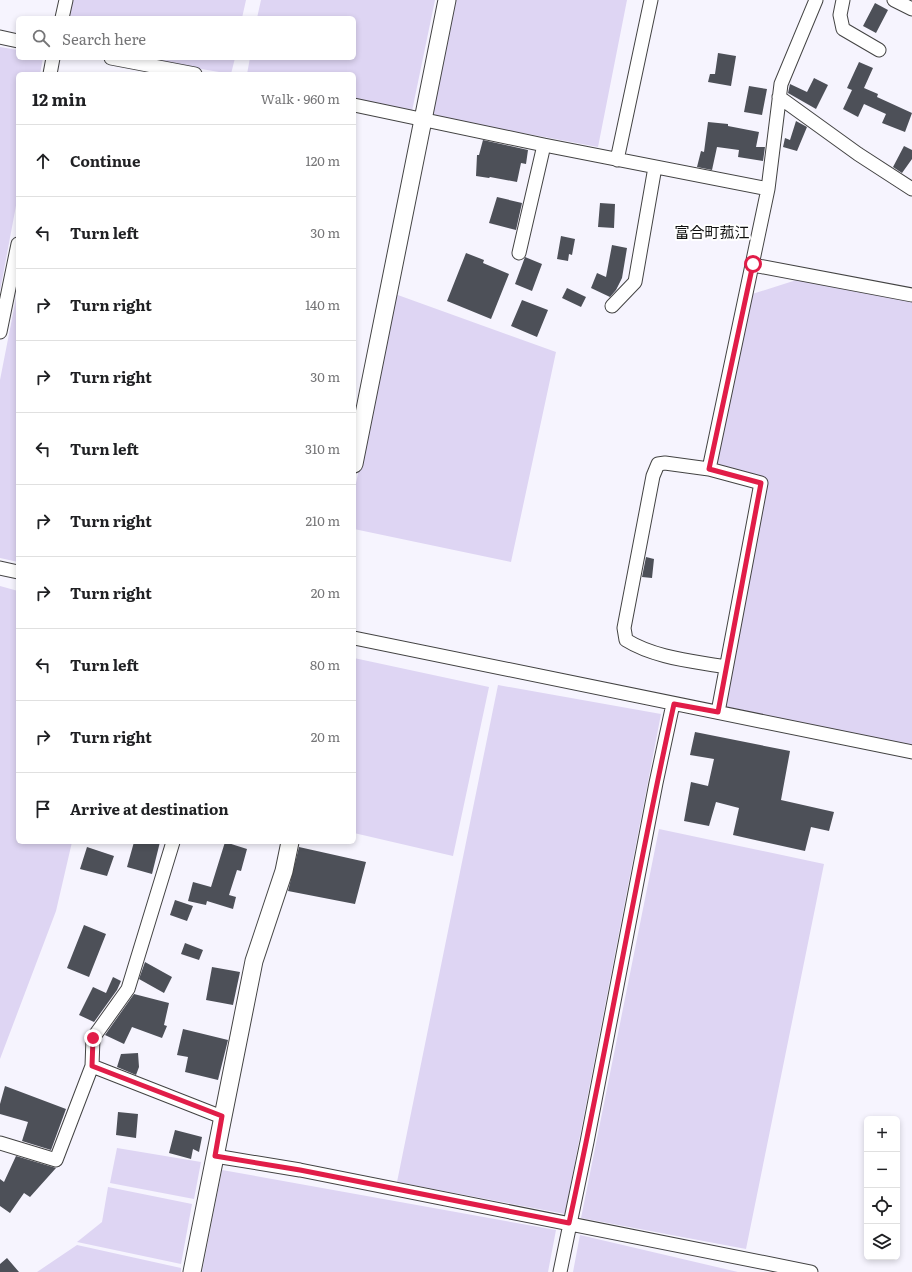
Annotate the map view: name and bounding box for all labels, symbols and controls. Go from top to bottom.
search box [16,16,356,60]
icon: search [30,27,52,49]
text: Search here [62,27,146,50]
text: 12 min [32,86,87,111]
text: Walk · 960 m [261,89,340,108]
text: Continue [70,149,140,172]
icon: ahead [32,150,54,172]
text: 120 m [305,151,340,170]
district label: 富合町菰江 [674,220,750,243]
text: Turn left [70,221,139,244]
icon: left [32,222,54,244]
text: 30 m [310,223,340,242]
route start [744,255,762,273]
text: Turn right [70,293,152,316]
icon: right [32,294,54,316]
text: 140 m [305,295,340,314]
text: Turn right [70,365,152,388]
icon: right [32,366,54,388]
text: 30 m [310,367,340,386]
text: Turn left [70,437,139,460]
icon: left [32,438,54,460]
text: 310 m [305,439,340,458]
text: Turn right [70,509,152,532]
icon: right [32,510,54,532]
text: 210 m [305,511,340,530]
text: Turn right [70,581,152,604]
icon: right [32,582,54,604]
text: 20 m [311,583,340,602]
text: Turn left [70,653,139,676]
icon: left [32,654,54,676]
text: 80 m [310,655,340,674]
text: Turn right [70,725,152,748]
icon: right [32,726,54,748]
text: 20 m [311,727,340,746]
text: Arrive at destination [70,797,229,820]
icon: arrive [32,798,54,820]
route end [84,1029,102,1047]
map controls [864,1116,900,1260]
button: + [864,1116,900,1152]
button: − [864,1152,900,1188]
button: locate [864,1188,900,1224]
button: layers [864,1224,900,1260]

